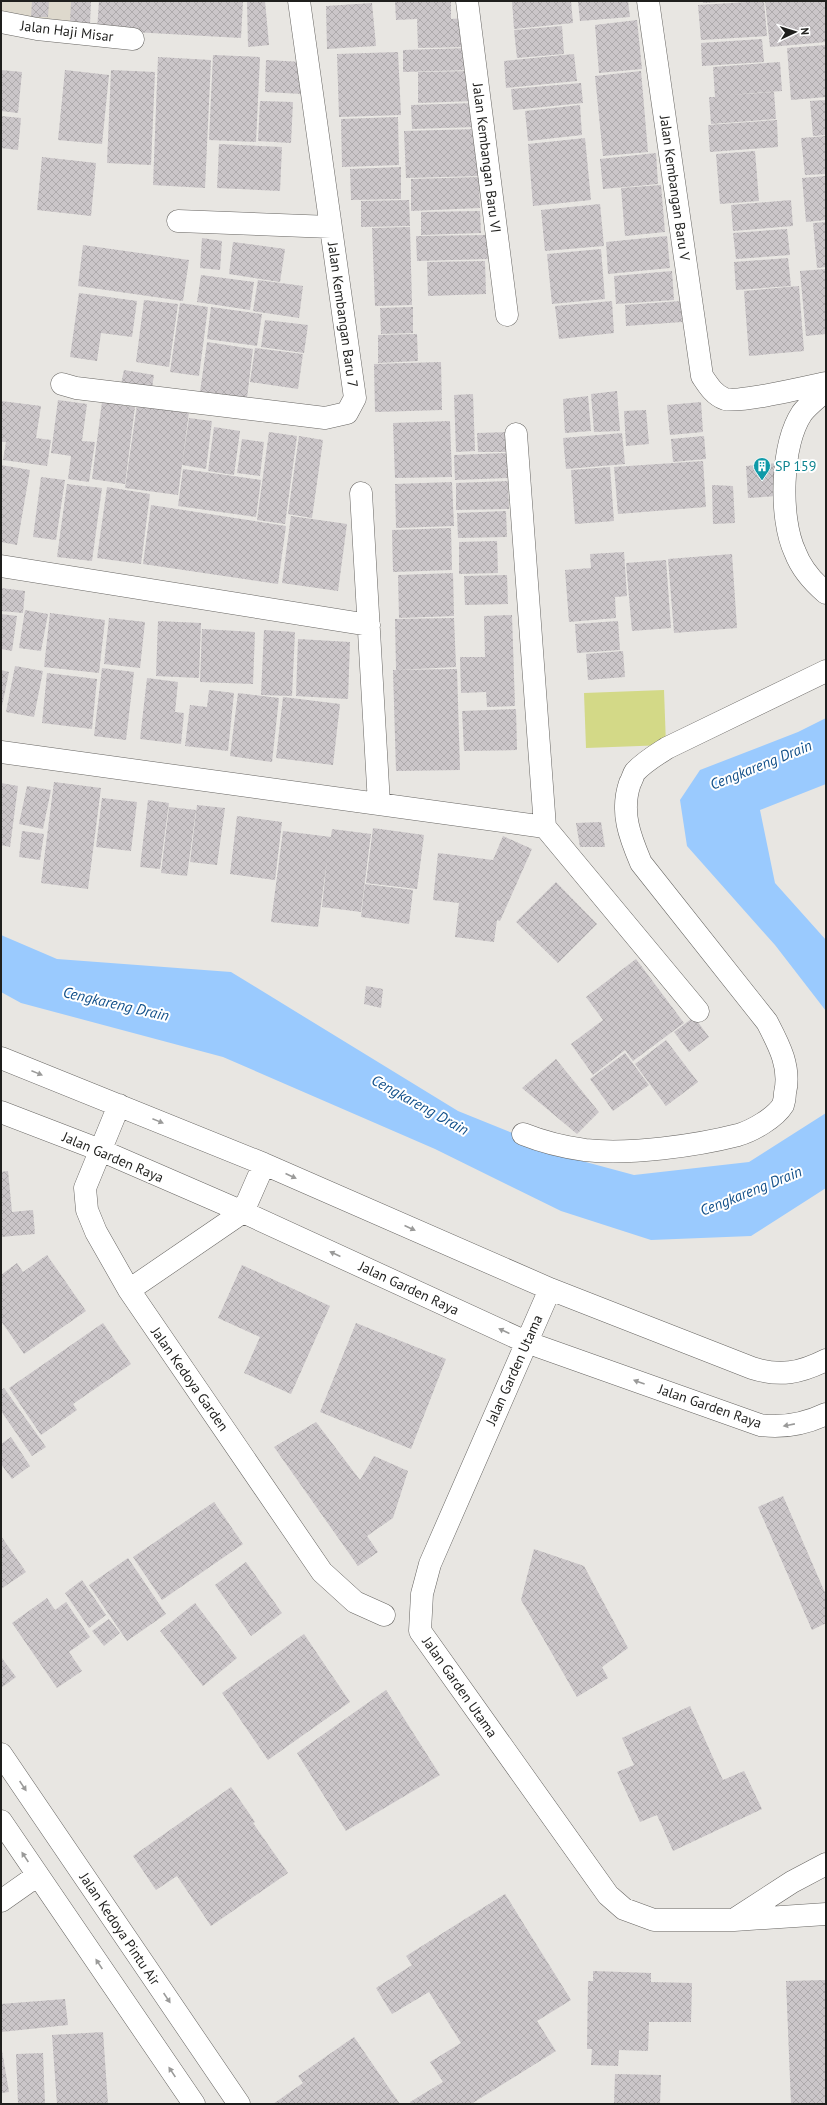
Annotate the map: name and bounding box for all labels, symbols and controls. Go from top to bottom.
north arrow [775,12,815,52]
street label: Jalan Haji Misar [19,16,115,46]
text: N [798,27,812,35]
street label: Jalan Kembangan Baru VI [469,81,505,234]
street label: Jalan Kembangan Baru V [656,113,694,262]
street label: Jalan Kembangan Baru 7 [324,240,362,389]
building icon: SP 159 [752,456,772,481]
place label: SP 159 [775,457,816,475]
water label: Cengkareng Drain [707,735,815,794]
water label: Cengkareng Drain [61,982,171,1025]
one-way arrow [32,1070,44,1076]
water label: Cengkareng Drain [368,1070,472,1139]
one-way arrow [152,1118,163,1124]
street label: Jalan Garden Raya [59,1127,166,1186]
water label: Cengkareng Drain [697,1161,805,1220]
one-way arrow [285,1173,297,1179]
one-way arrow [405,1225,416,1231]
one-way arrow [329,1251,340,1257]
street label: Jalan Garden Raya [355,1257,462,1319]
street label: Jalan Garden Utama [481,1312,546,1429]
street label: Jalan Kedoya Garden [147,1323,233,1435]
one-way arrow [498,1328,509,1334]
one-way arrow [632,1378,644,1384]
street label: Jalan Garden Raya [655,1380,764,1432]
one-way arrow [783,1423,795,1429]
street label: Jalan Garden Utama [418,1632,501,1741]
one-way arrow [19,1781,27,1791]
one-way arrow [21,1852,29,1862]
street label: Jalan Kedoya Pintu Air [75,1868,165,1989]
one-way arrow [95,1959,103,1970]
one-way arrow [163,1993,171,2003]
one-way arrow [168,2067,176,2077]

